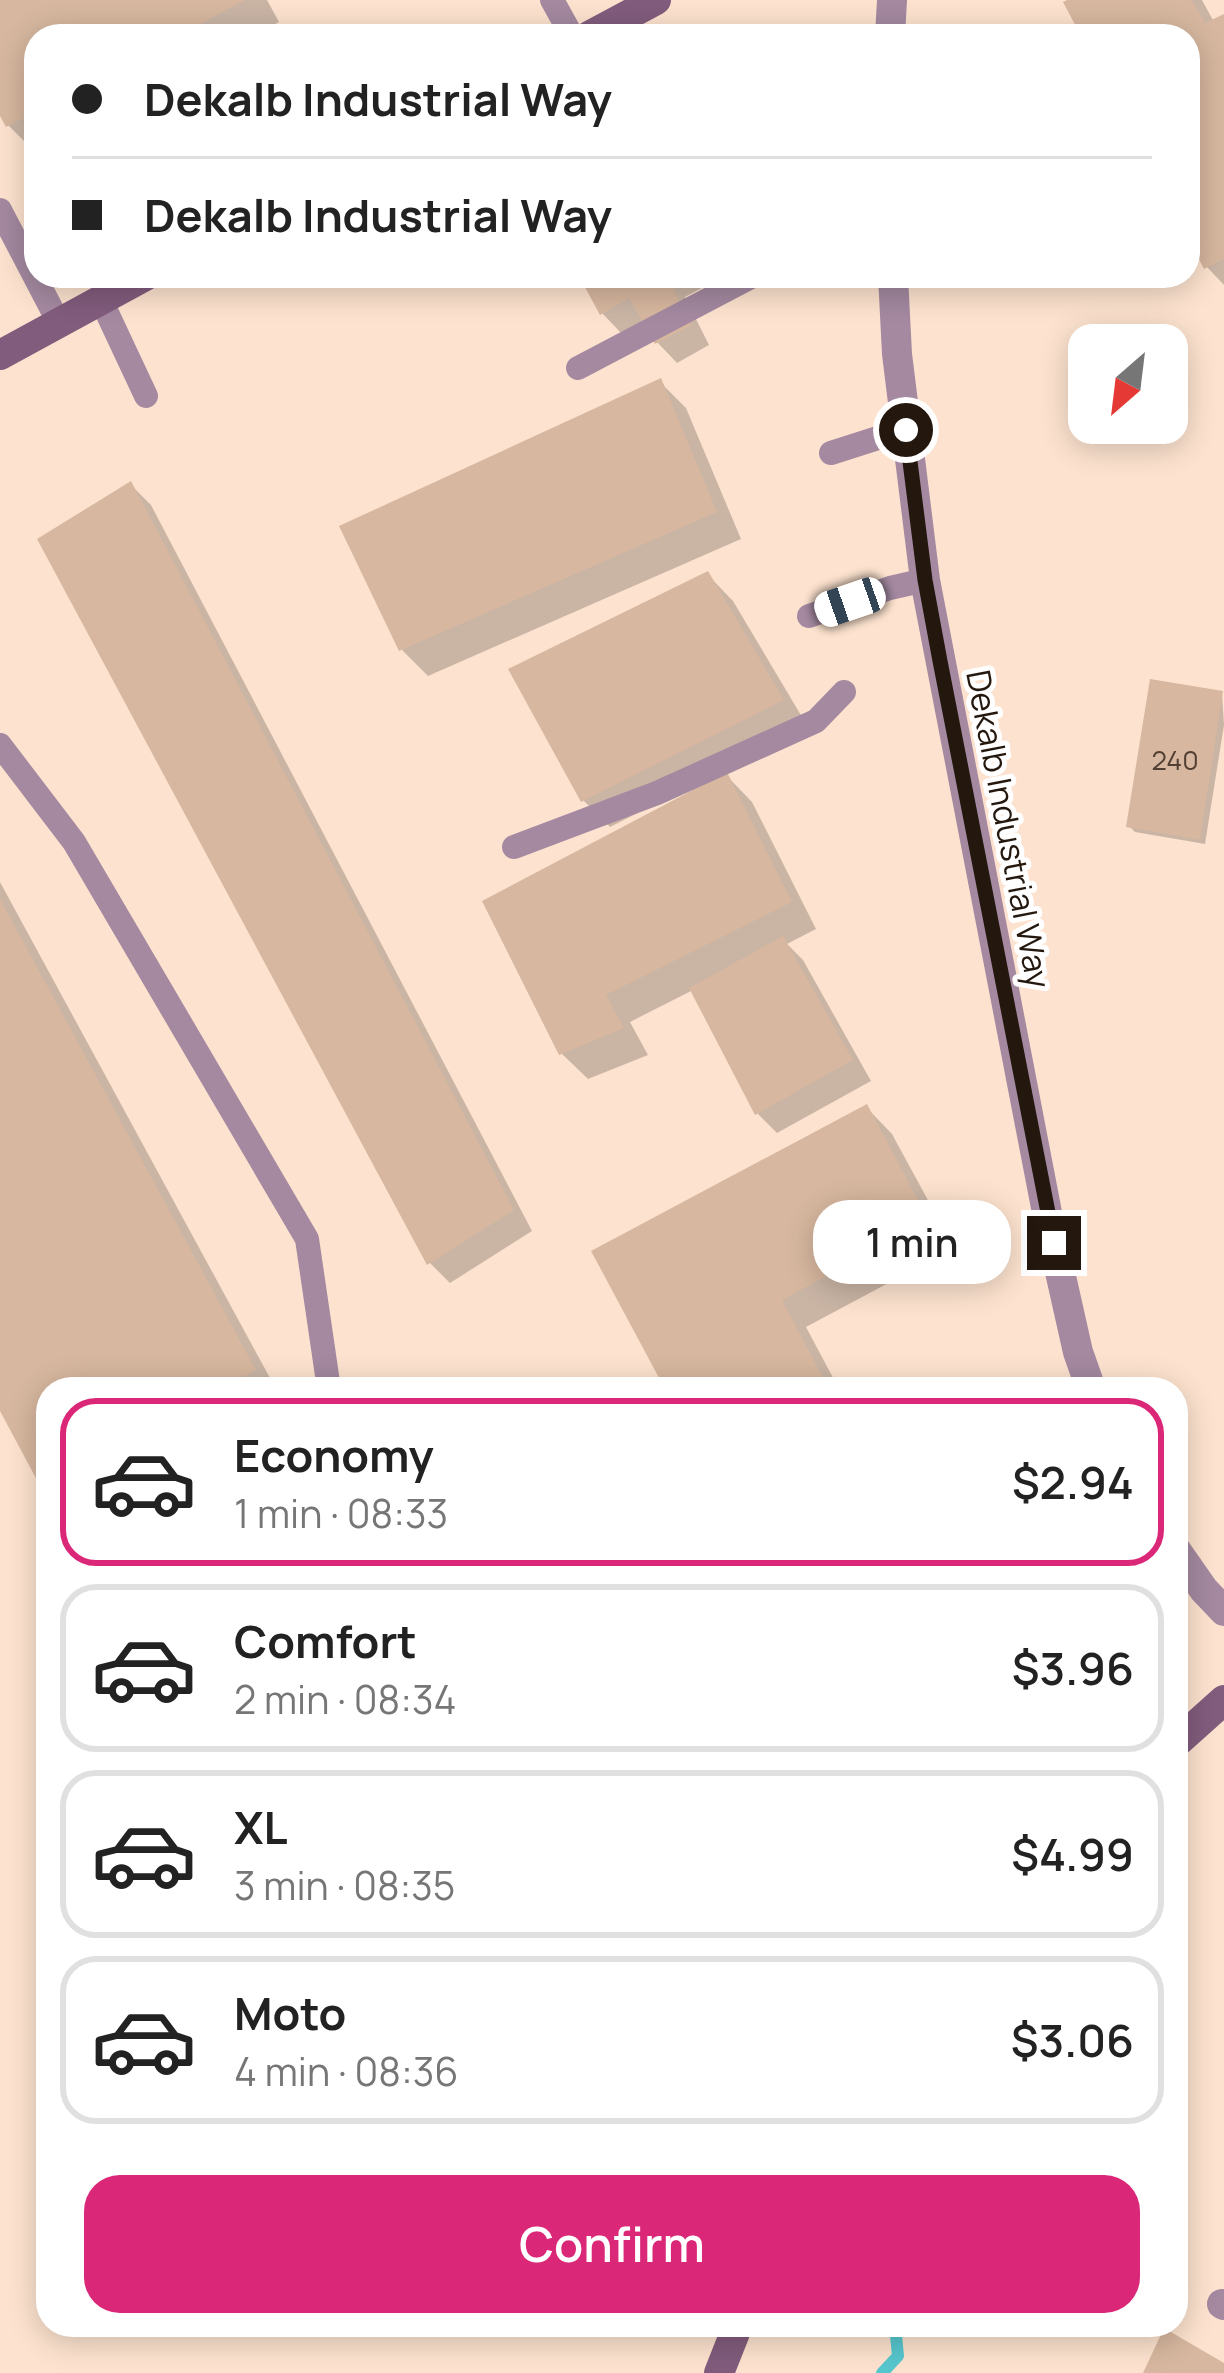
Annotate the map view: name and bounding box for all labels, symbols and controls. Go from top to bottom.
text: Dekalb Industrial Way [144,68,612,130]
text: Dekalb Industrial Way [144,184,612,246]
north arrow [1068,324,1188,444]
map controls [1068,324,1188,444]
route start [879,403,933,457]
car [810,573,890,631]
street label: Dekalb Industrial Way [956,666,1062,992]
house number: 240 [1151,741,1199,778]
callout: 1 min [814,1201,1012,1285]
text: 1 min [866,1215,958,1269]
route end [1027,1216,1081,1270]
text: Economy [234,1424,434,1486]
icon: car [90,1428,198,1536]
text: $2.94 [1012,1451,1134,1513]
text: 1 min · 08:33 [234,1486,448,1540]
text: Comfort [234,1610,417,1672]
icon: car [90,1614,198,1722]
text: $3.96 [1012,1637,1134,1699]
text: 2 min · 08:34 [234,1672,456,1726]
text: XL [234,1796,288,1858]
icon: car [90,1800,198,1908]
text: $4.99 [1011,1823,1134,1885]
text: 3 min · 08:35 [234,1858,455,1912]
text: Moto [234,1982,346,2044]
icon: car [90,1986,198,2094]
text: $3.06 [1011,2009,1134,2071]
text: 4 min · 08:36 [234,2044,458,2098]
button: Confirm [84,2175,1140,2313]

